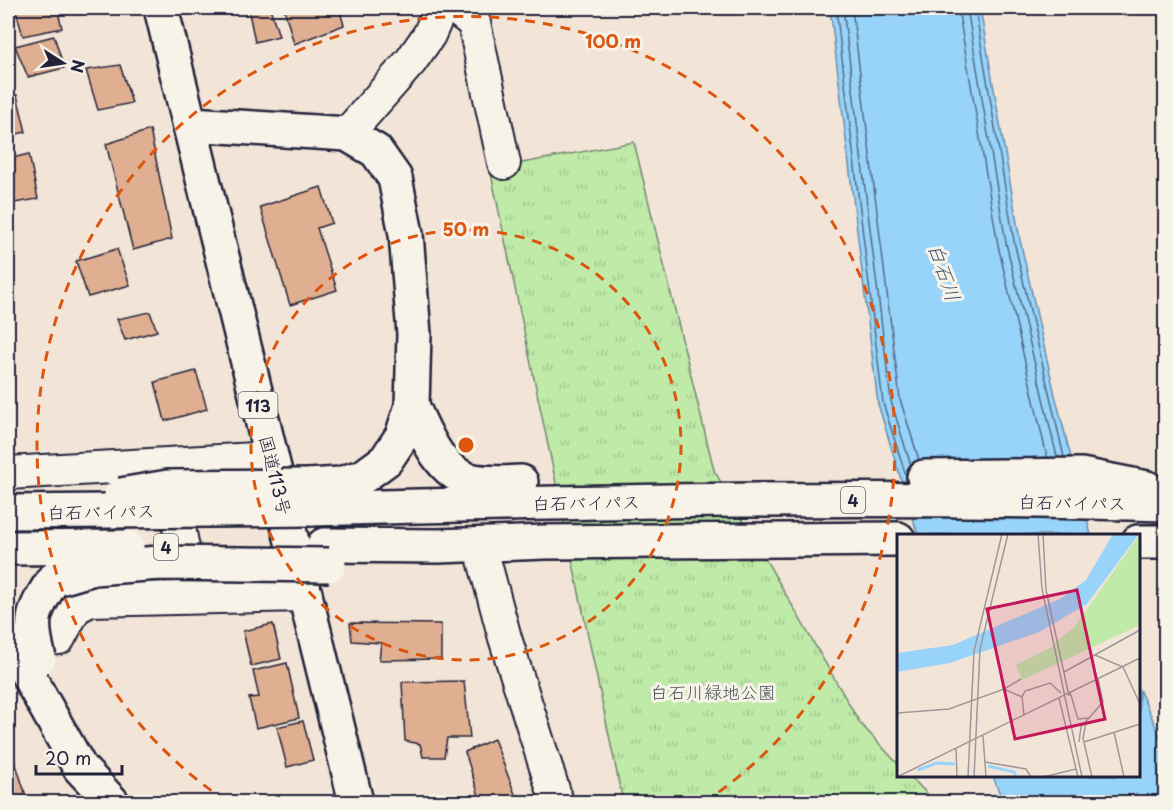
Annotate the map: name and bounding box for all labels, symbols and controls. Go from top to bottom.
text: 100 m [585,27,641,54]
north arrow [33,33,93,93]
text: N [66,58,92,75]
text: 50 m [443,215,489,242]
water label: 白石川 [921,239,969,305]
road number: 113 [238,392,278,418]
street label: 国道113号 [253,432,299,518]
centre of rings [456,435,476,455]
road number: 4 [841,487,865,513]
street label: 白石バイパス [532,488,640,516]
street label: 白石バイパス [1018,488,1126,516]
street label: 白石バイパス [47,497,155,525]
road number: 4 [154,534,178,560]
inset map [897,534,1140,777]
park label: 白石川緑地公園 [650,678,776,705]
scale bar [36,738,122,776]
text: 20 m [45,744,91,771]

